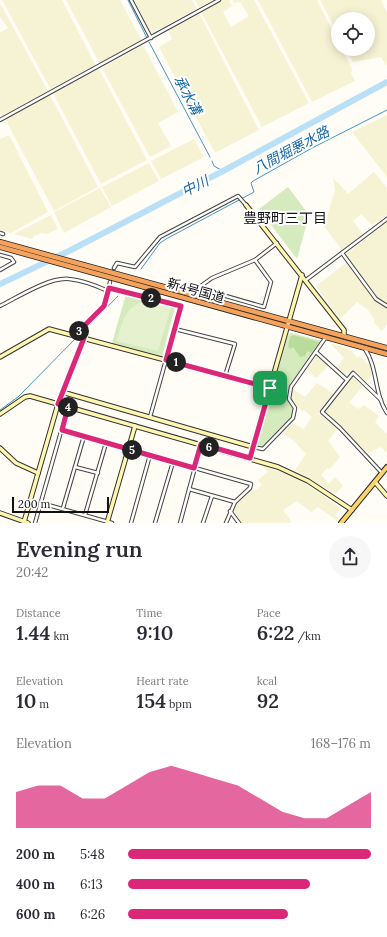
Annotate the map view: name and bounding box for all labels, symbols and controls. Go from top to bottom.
map controls [331,12,375,56]
button: locate [331,12,375,56]
water label: 承水溝 [170,72,207,120]
water label: 八間堀悪水路 [250,122,333,178]
water label: 中川 [178,171,213,200]
district label: 豊野町三丁目 [243,209,327,227]
street label: 新4号国道 [165,274,227,307]
pin: 2 [141,288,161,308]
text: 2 [148,291,154,305]
pin: 3 [69,321,89,341]
text: 3 [76,324,82,338]
pin: 1 [166,352,186,372]
text: 1 [174,355,178,369]
pin [253,371,287,405]
icon: arrive [259,377,281,399]
pin: 4 [58,397,78,417]
text: 4 [65,400,71,414]
pin: 6 [199,437,219,457]
pin: 5 [122,440,142,460]
text: 6 [206,440,212,454]
text: 5 [129,443,135,457]
scale bar [12,495,109,514]
text: 200 m [18,497,50,511]
text: Evening run [16,535,143,563]
button: share [329,536,371,578]
text: 20:42 [16,564,48,581]
text: Distance [16,606,61,620]
text: Time [136,606,162,620]
text: Pace [257,606,281,620]
text: 1.44 [16,620,51,645]
text: 9:10 [136,620,173,645]
text: 6:22 [257,620,295,645]
text: km [51,629,69,643]
text: /km [295,629,321,643]
text: Elevation [16,674,63,688]
text: Heart rate [136,674,189,688]
text: kcal [257,674,277,688]
text: 10 [16,688,36,713]
text: 154 [136,688,166,713]
text: 92 [257,688,279,713]
text: m [36,697,49,711]
text: bpm [166,697,192,711]
text: Elevation [16,735,72,752]
text: 168–176 m [311,735,371,752]
text: 200 m [16,846,55,863]
text: 5:48 [80,846,105,863]
text: 400 m [16,876,55,893]
text: 6:13 [80,876,103,893]
text: 600 m [16,906,55,923]
text: 6:26 [80,906,105,923]

